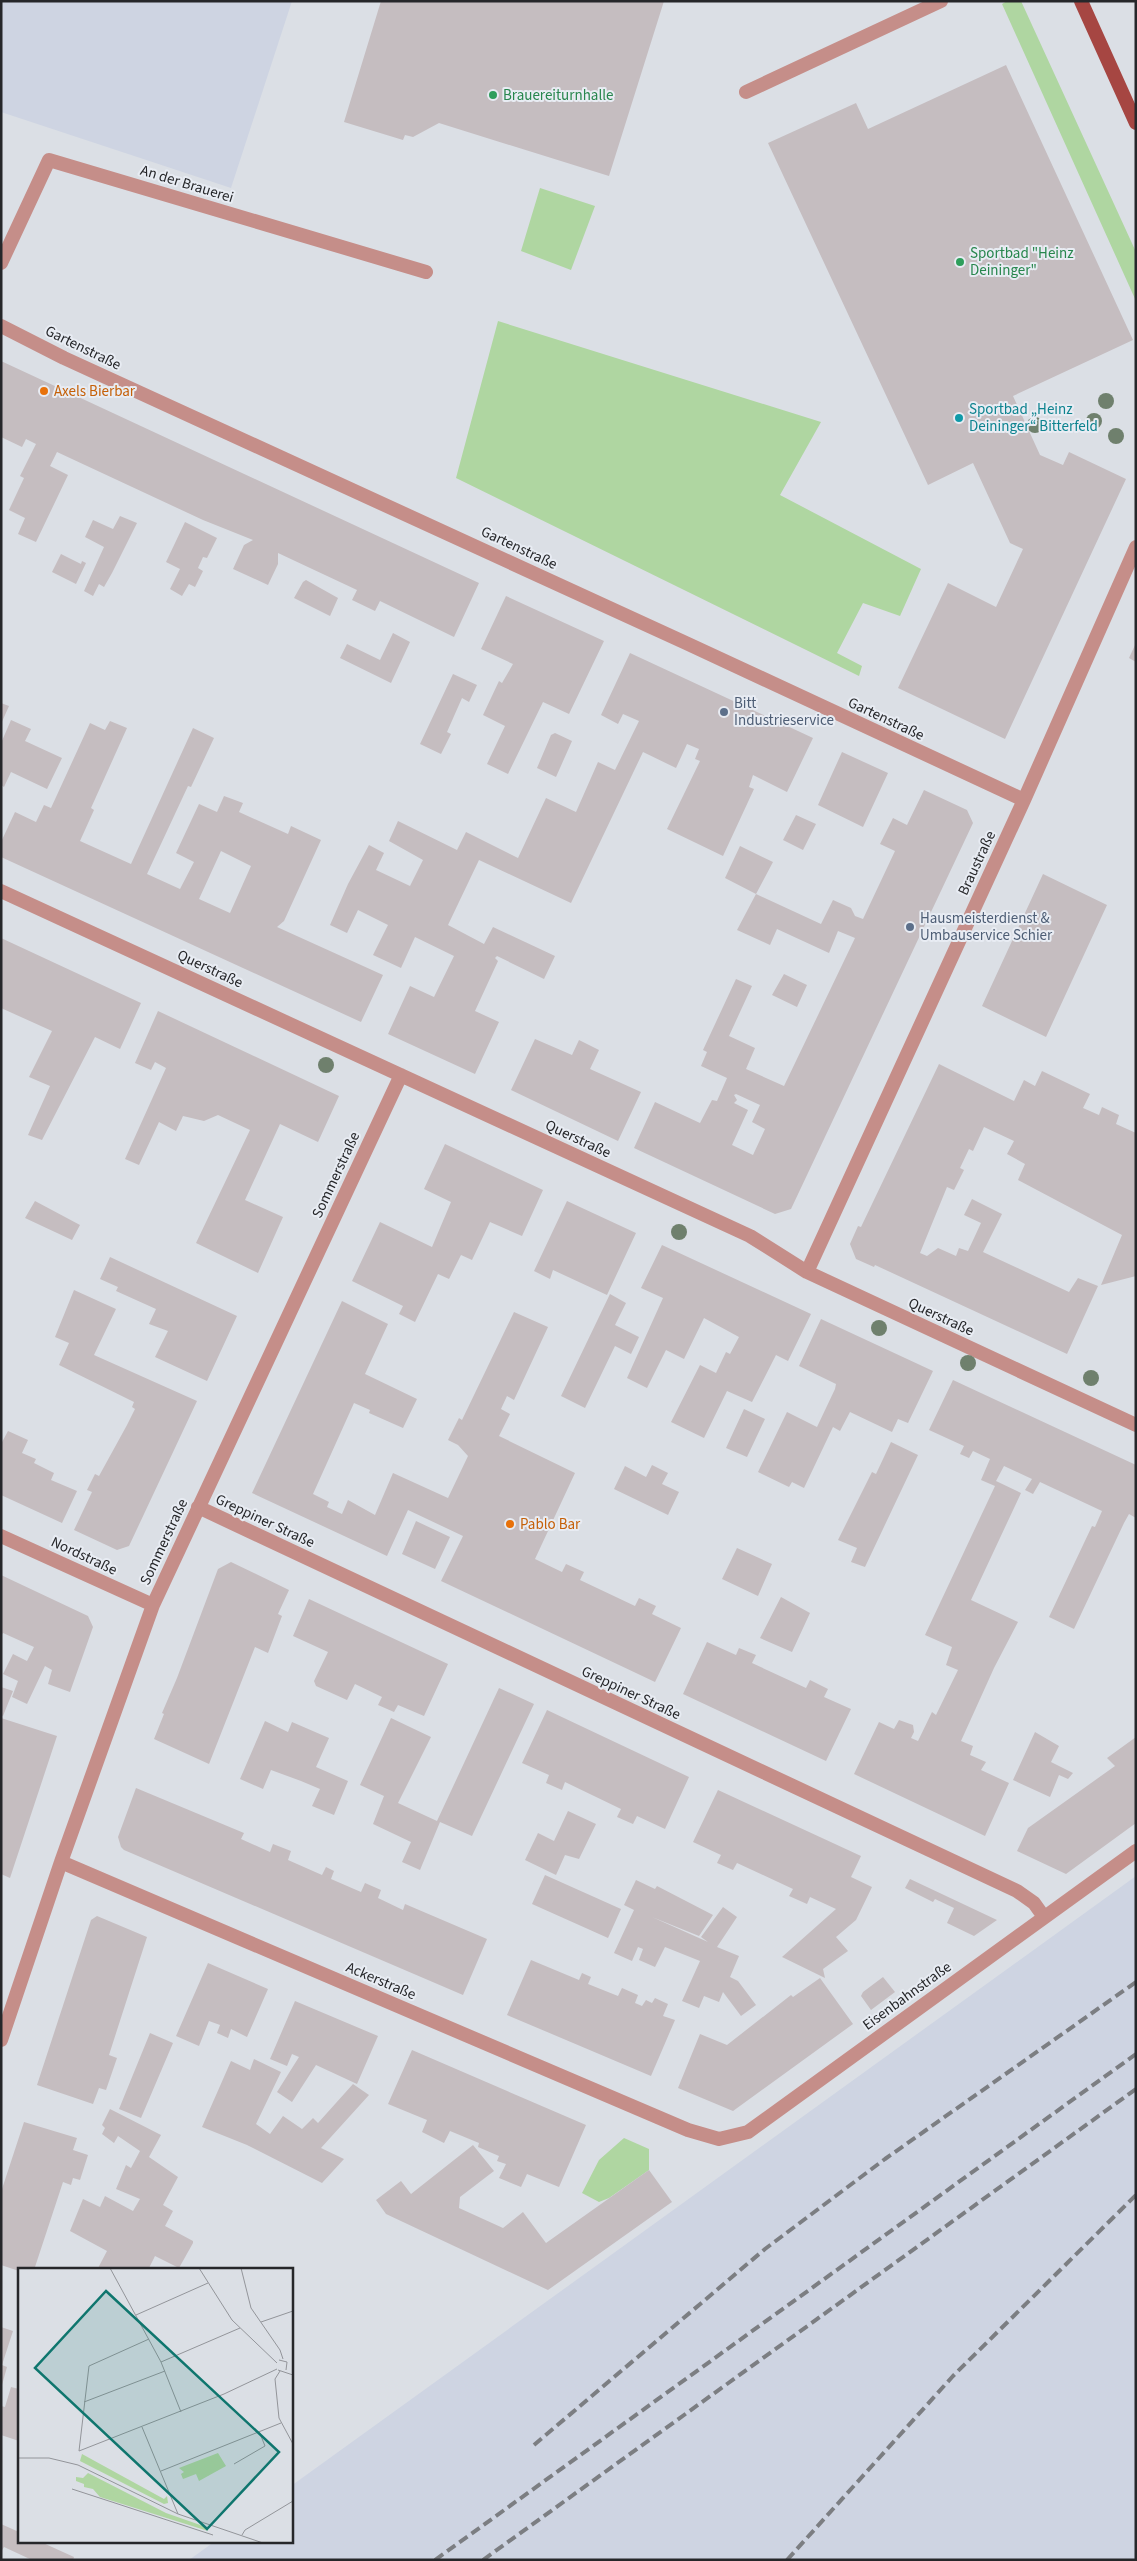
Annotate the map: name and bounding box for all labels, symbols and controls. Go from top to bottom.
place label: Brauereiturnhalle [503,85,613,106]
marker: Brauereiturnhalle [487,89,499,101]
street label: An der Brauerei [138,160,236,208]
place label: Sportbad "Heinz Deininger" [970,243,1074,281]
marker: Sportbad "Heinz Deininger" [954,256,966,268]
street label: Gartenstraße [42,321,124,375]
place label: Axels Bierbar [54,381,136,402]
marker: Axels Bierbar [38,385,50,397]
place label: Sportbad „Heinz Deininger“ Bitterfeld [969,399,1098,437]
marker: Sportbad „Heinz Deininger“ Bitterfeld [953,412,965,424]
street label: Gartenstraße [477,521,561,575]
street label: Gartenstraße [844,692,928,746]
place label: Bitt Industrieservice [734,693,834,731]
marker: Bitt Industrieservice [718,706,730,718]
street label: Braustraße [953,827,1001,899]
place label: Hausmeisterdienst & Umbauservice Schier [920,908,1053,946]
marker: Hausmeisterdienst & Umbauservice Schier [904,921,916,933]
street label: Querstraße [174,945,246,993]
street label: Querstraße [542,1115,614,1163]
street label: Sommerstraße [307,1128,365,1222]
street label: Querstraße [905,1293,977,1341]
street label: Greppiner Straße [212,1489,318,1553]
street label: Sommerstraße [135,1495,193,1589]
place label: Pablo Bar [520,1514,581,1535]
marker: Pablo Bar [504,1518,516,1530]
street label: Nordstraße [47,1532,121,1580]
street label: Greppiner Straße [578,1661,684,1725]
street label: Ackerstraße [343,1957,419,2005]
street label: Eisenbahnstraße [858,1957,956,2035]
inset map [18,2268,292,2544]

